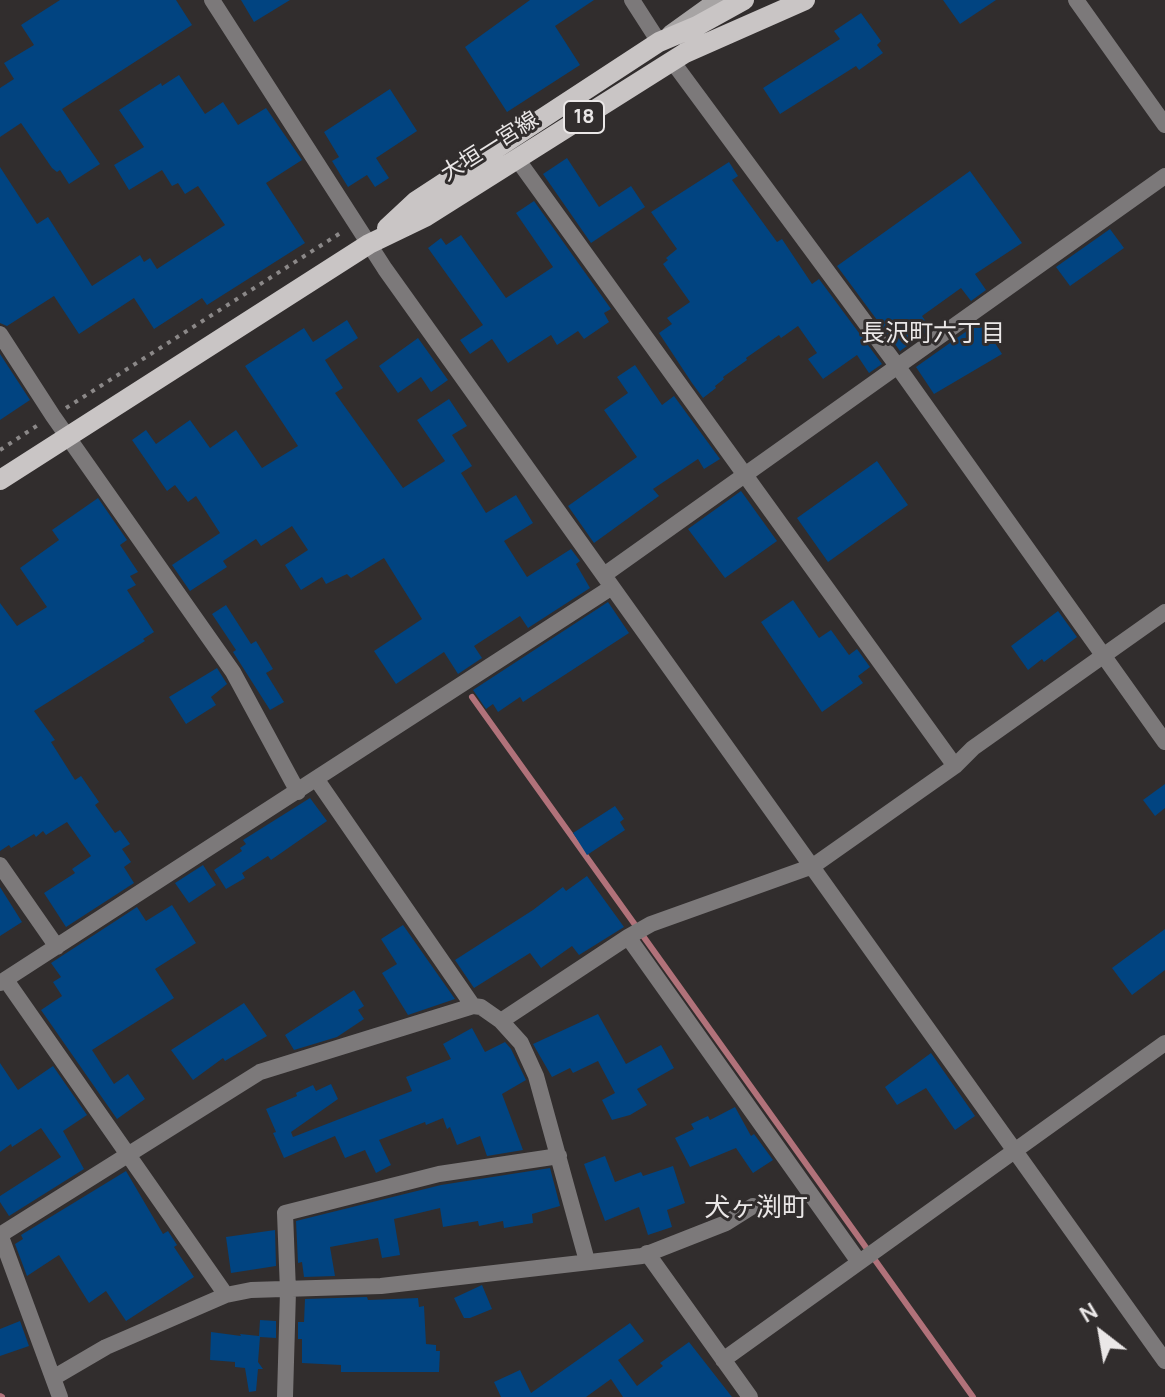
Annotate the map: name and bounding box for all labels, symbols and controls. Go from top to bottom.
road number: 18 [564,101,604,133]
street label: 大垣一宮線 [436,107,544,187]
district label: 長沢町六丁目 [861,320,1005,348]
district label: 犬ヶ渕町 [704,1193,808,1225]
north arrow [1061,1293,1141,1373]
text: N [1074,1296,1103,1329]

